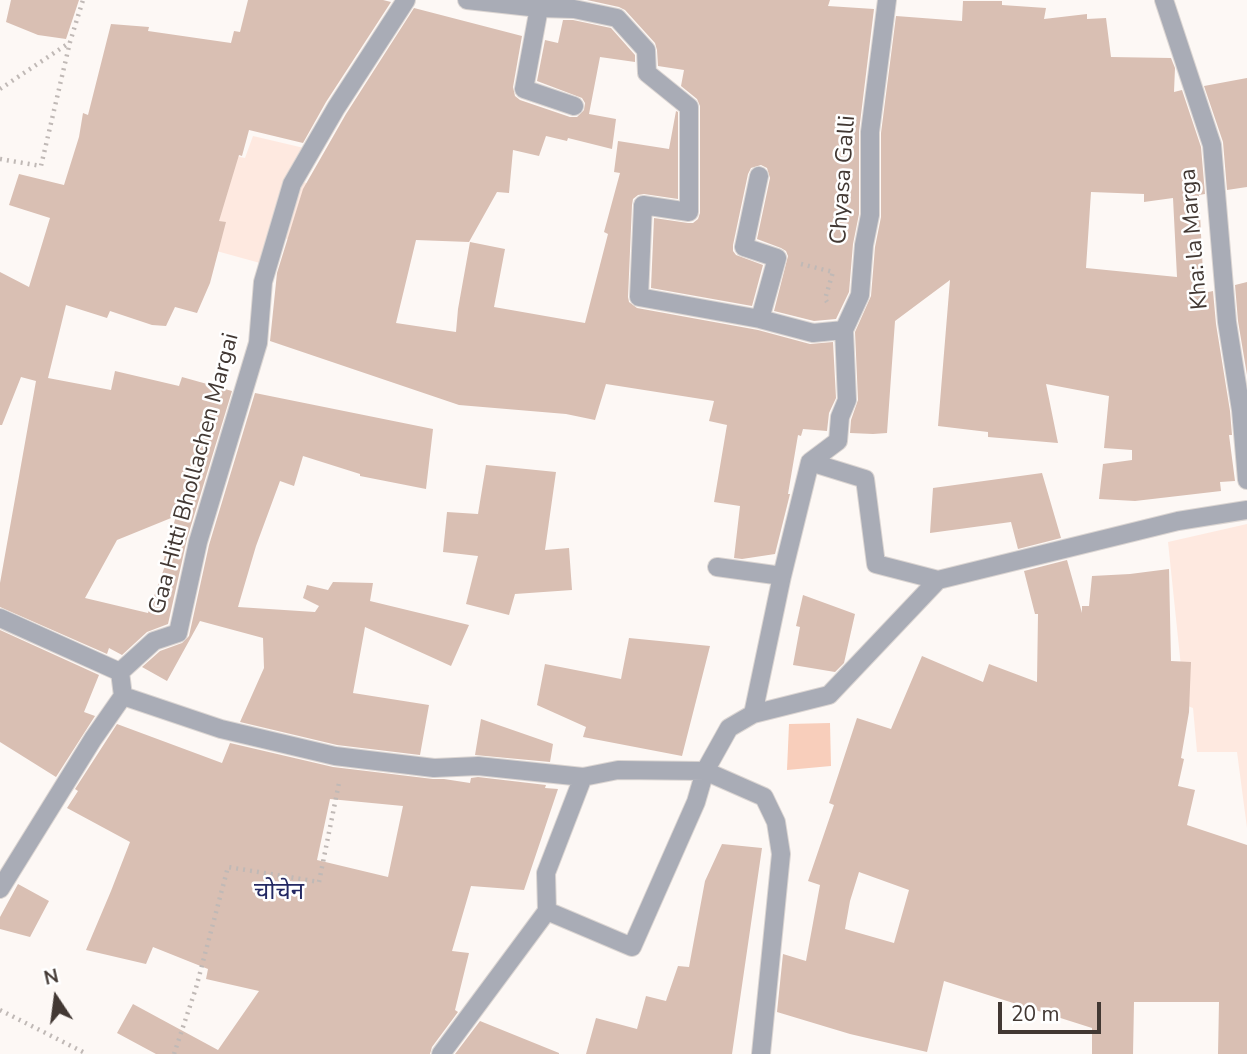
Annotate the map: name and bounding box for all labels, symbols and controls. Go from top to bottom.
street label: Chyasa Galli [826,115,862,245]
street label: Kha: la Marga [1175,167,1215,311]
street label: Gaa Hitti Bhollachen Margai [144,330,246,618]
district label: चोचेन [254,879,304,907]
north arrow [21,963,91,1033]
text: N [41,963,61,992]
scale bar [1002,988,1105,1032]
text: 20 m [1011,1000,1060,1028]

